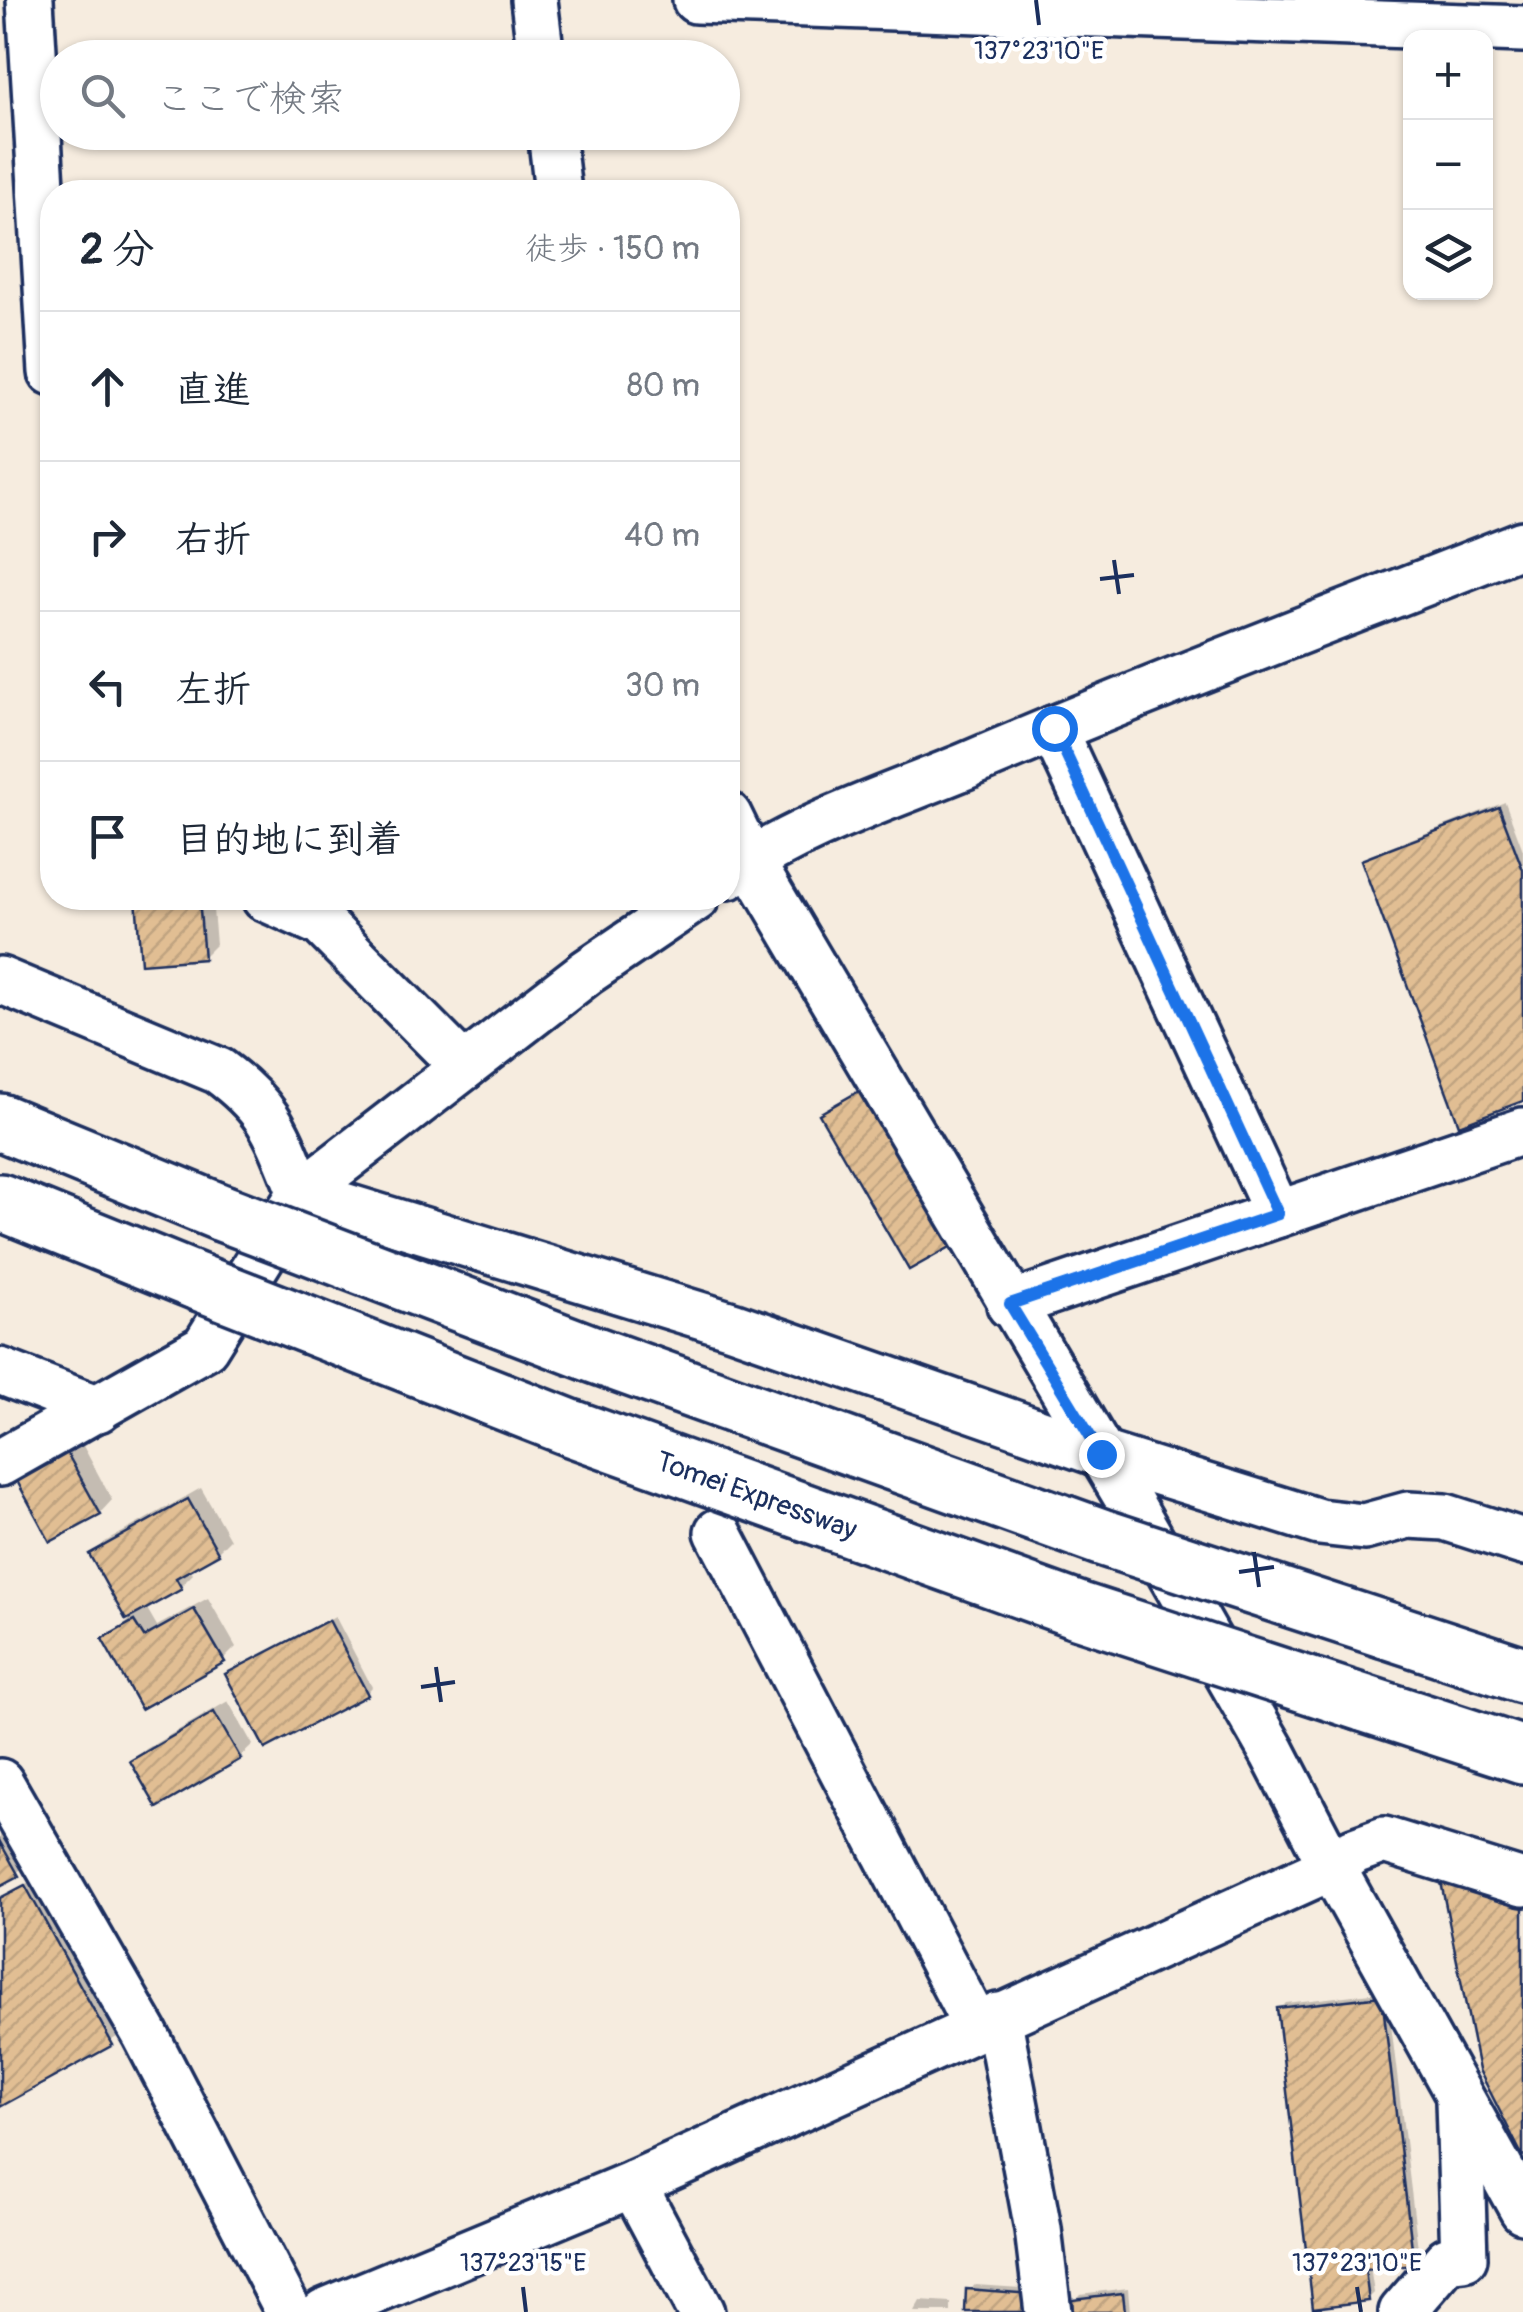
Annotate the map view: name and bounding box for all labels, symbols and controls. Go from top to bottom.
map controls [1403,30,1493,300]
button: + [1403,30,1493,120]
text: 137°23'10"E [974,36,1104,67]
search box [40,40,740,150]
icon: search [75,68,130,123]
text: ここで検索 [155,75,345,123]
button: − [1403,120,1493,210]
button: layers [1403,210,1493,300]
text: 2 分 [80,224,155,276]
text: 徒歩 · 150 m [525,229,700,269]
icon: ahead [80,359,135,414]
text: 直進 [175,366,251,414]
text: 80 m [627,366,700,406]
icon: right [80,509,135,564]
text: 右折 [175,516,251,564]
text: 40 m [624,516,700,556]
icon: left [80,659,135,714]
text: 左折 [175,666,251,714]
text: 30 m [625,666,700,706]
route start [1032,706,1078,752]
icon: arrive [80,809,135,864]
text: 目的地に到着 [175,816,403,864]
route end [1079,1432,1125,1478]
street label: Tomei Expressway [651,1444,861,1548]
text: 137°23'15"E [460,2248,586,2279]
text: 137°23'10"E [1292,2248,1422,2279]

